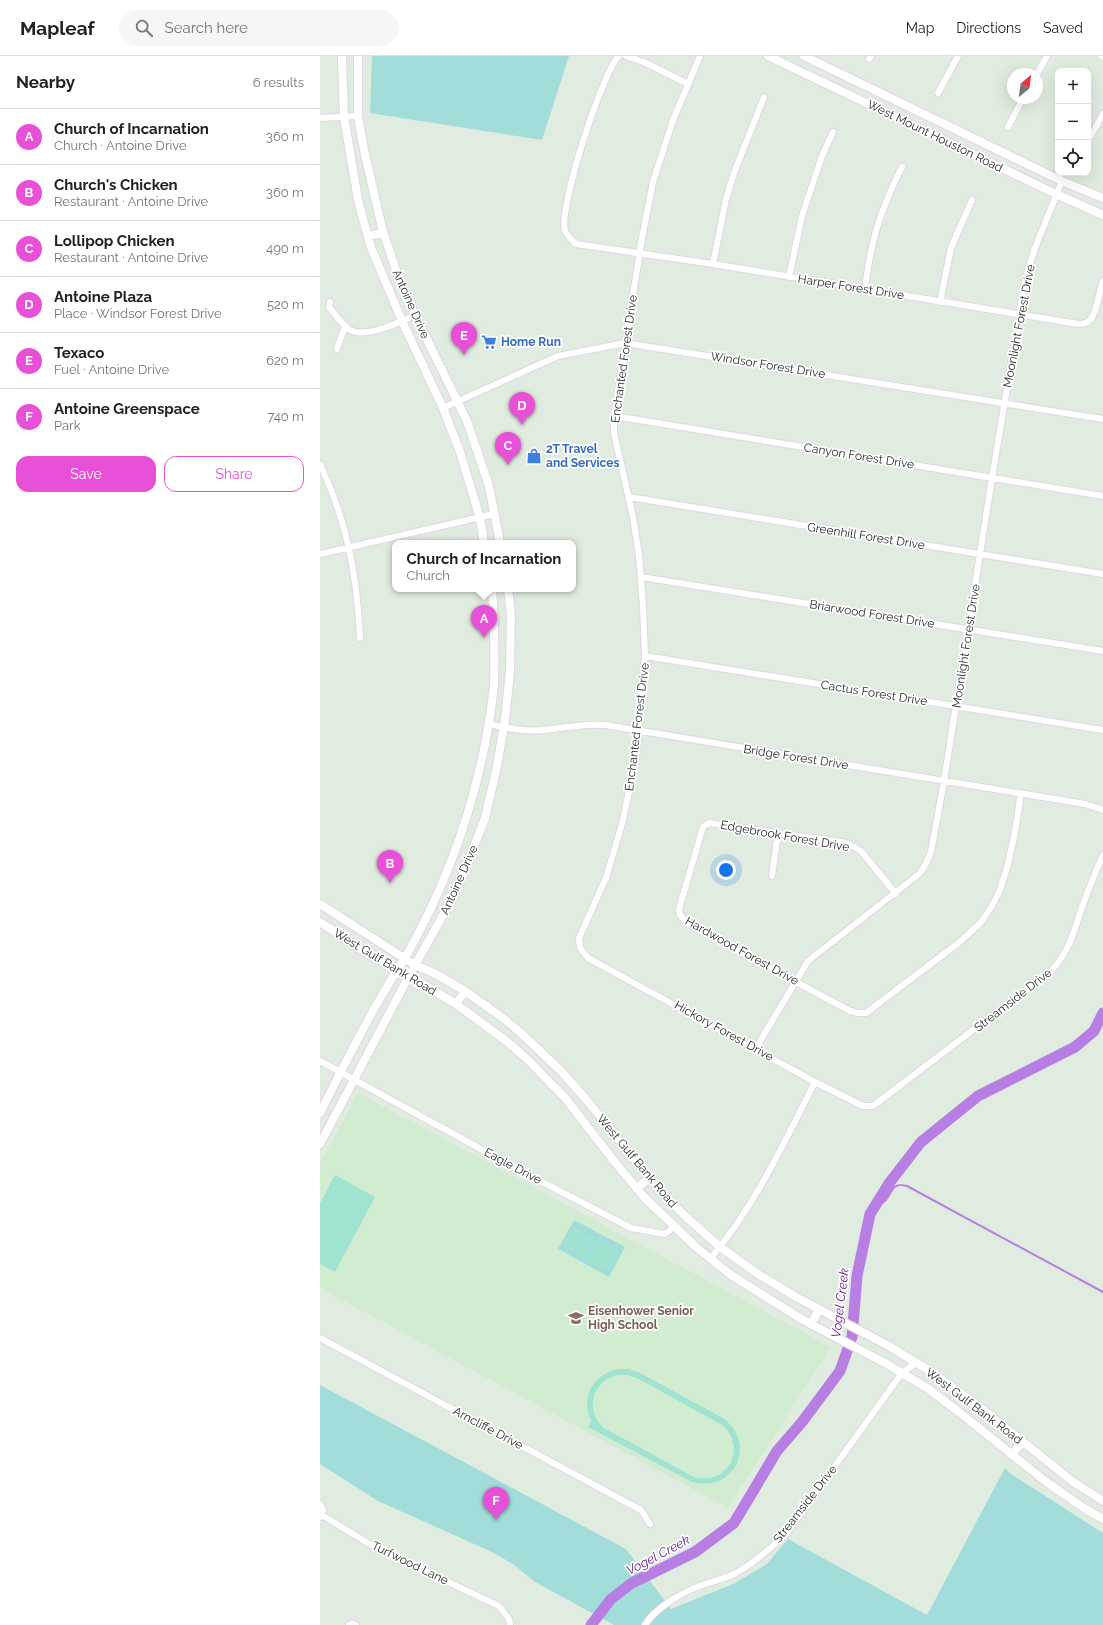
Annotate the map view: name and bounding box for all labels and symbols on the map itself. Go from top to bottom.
north arrow [1007,68,1043,104]
street label: West Mount Houston Road [865,97,1005,175]
street label: Moonlight Forest Drive [1000,263,1038,389]
street label: Antoine Drive [389,267,433,341]
street label: Harper Forest Drive [797,272,905,302]
street label: Enchanted Forest Drive [608,294,640,424]
pin: E [451,322,477,355]
supermarket icon: Home Run [480,333,498,351]
place label: Home Run [501,335,561,349]
street label: Windsor Forest Drive [710,349,826,381]
pin: D [509,392,535,425]
pin: C [495,432,521,465]
street label: Canyon Forest Drive [803,440,915,472]
place label: 2T Travel and Services [546,442,620,470]
shop icon: 2T Travel and Services [525,447,543,465]
street label: Greenhill Forest Drive [806,520,926,552]
street label: Moonlight Forest Drive [949,583,983,709]
street label: Briarwood Forest Drive [809,597,935,631]
pin: A [471,605,497,638]
street label: Enchanted Forest Drive [622,662,652,792]
street label: Cactus Forest Drive [820,678,928,708]
street label: Bridge Forest Drive [742,742,850,772]
street label: Edgebrook Forest Drive [719,818,851,854]
street label: Antoine Drive [437,843,481,917]
pin: B [377,850,403,883]
your location [716,860,736,880]
street label: Hardwood Forest Drive [683,914,801,988]
street label: West Gulf Bank Road [331,926,439,998]
street label: Streamside Drive [971,965,1055,1035]
street label: Hickory Forest Drive [672,998,776,1064]
street label: West Gulf Bank Road [594,1112,680,1210]
street label: Eagle Drive [482,1145,544,1187]
water label: Vogel Creek [828,1267,852,1339]
place label: Eisenhower Senior High School [588,1304,694,1332]
school or university icon: Eisenhower Senior High School [567,1309,585,1327]
street label: West Gulf Bank Road [923,1365,1025,1447]
street label: Arncliffe Drive [451,1404,525,1452]
street label: Streamside Drive [770,1462,840,1546]
pin: F [483,1487,509,1520]
water label: Vogel Creek [624,1532,692,1578]
street label: Turfwood Lane [369,1538,451,1588]

